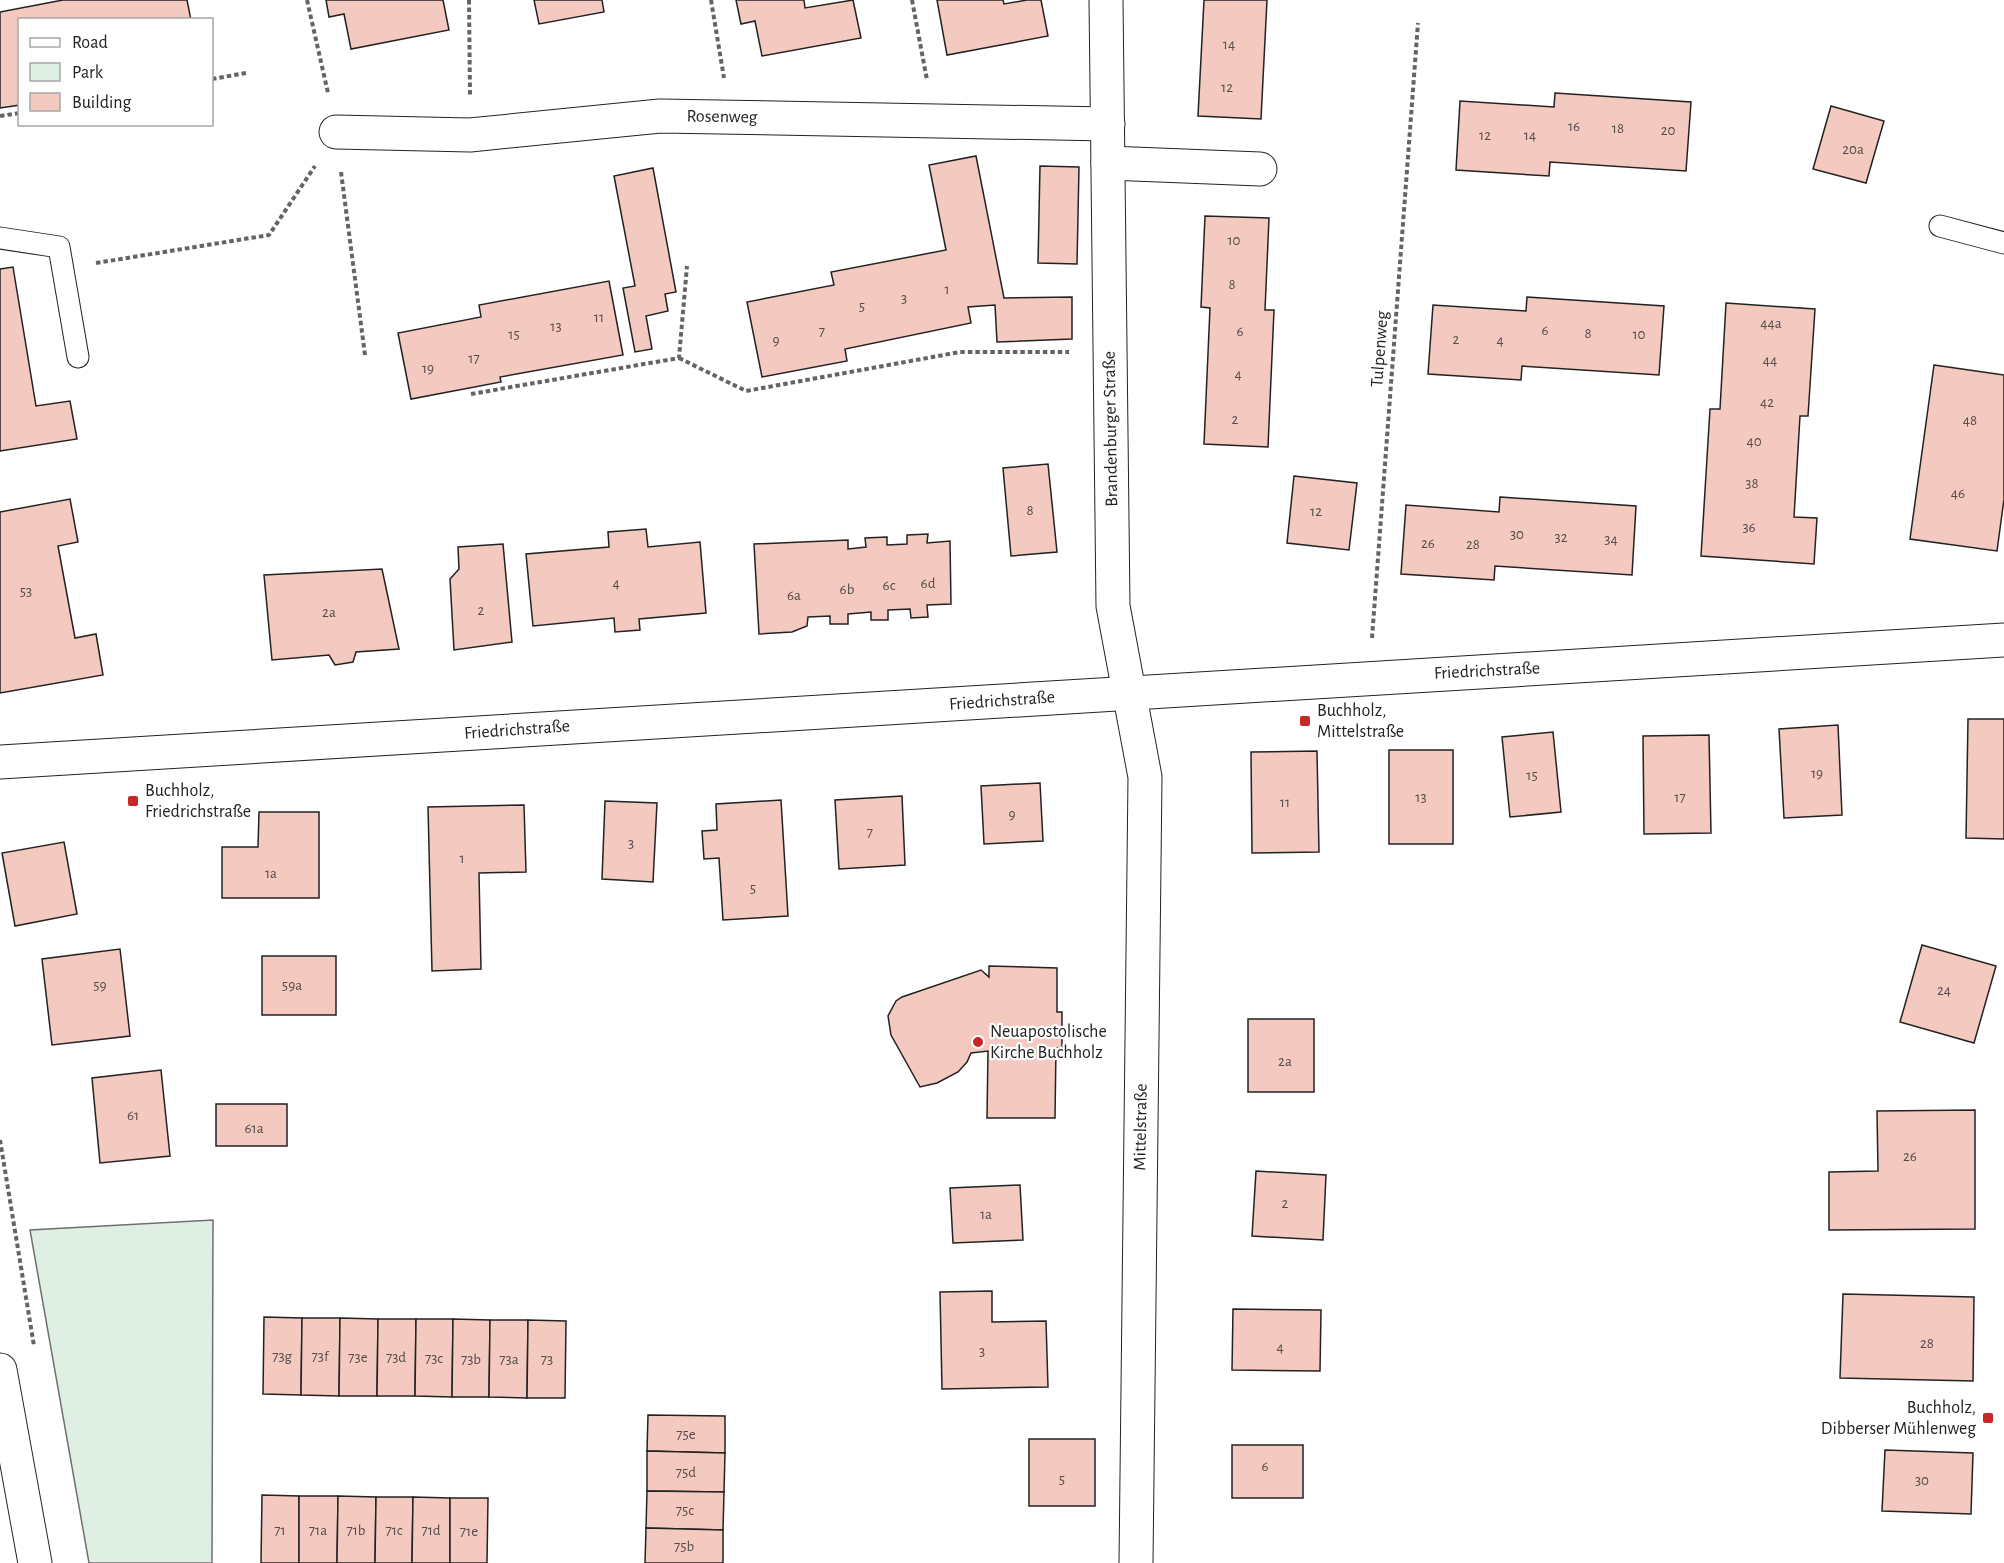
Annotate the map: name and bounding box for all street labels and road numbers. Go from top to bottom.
street label: Rosenweg [686,107,758,127]
street label: Tulpenweg [1368,310,1392,388]
street label: Brandenburger Straße [1101,351,1121,507]
street label: Friedrichstraße [1434,659,1540,683]
street label: Friedrichstraße [948,688,1056,714]
street label: Friedrichstraße [463,717,571,743]
street label: Mittelstraße [1131,1083,1151,1171]

